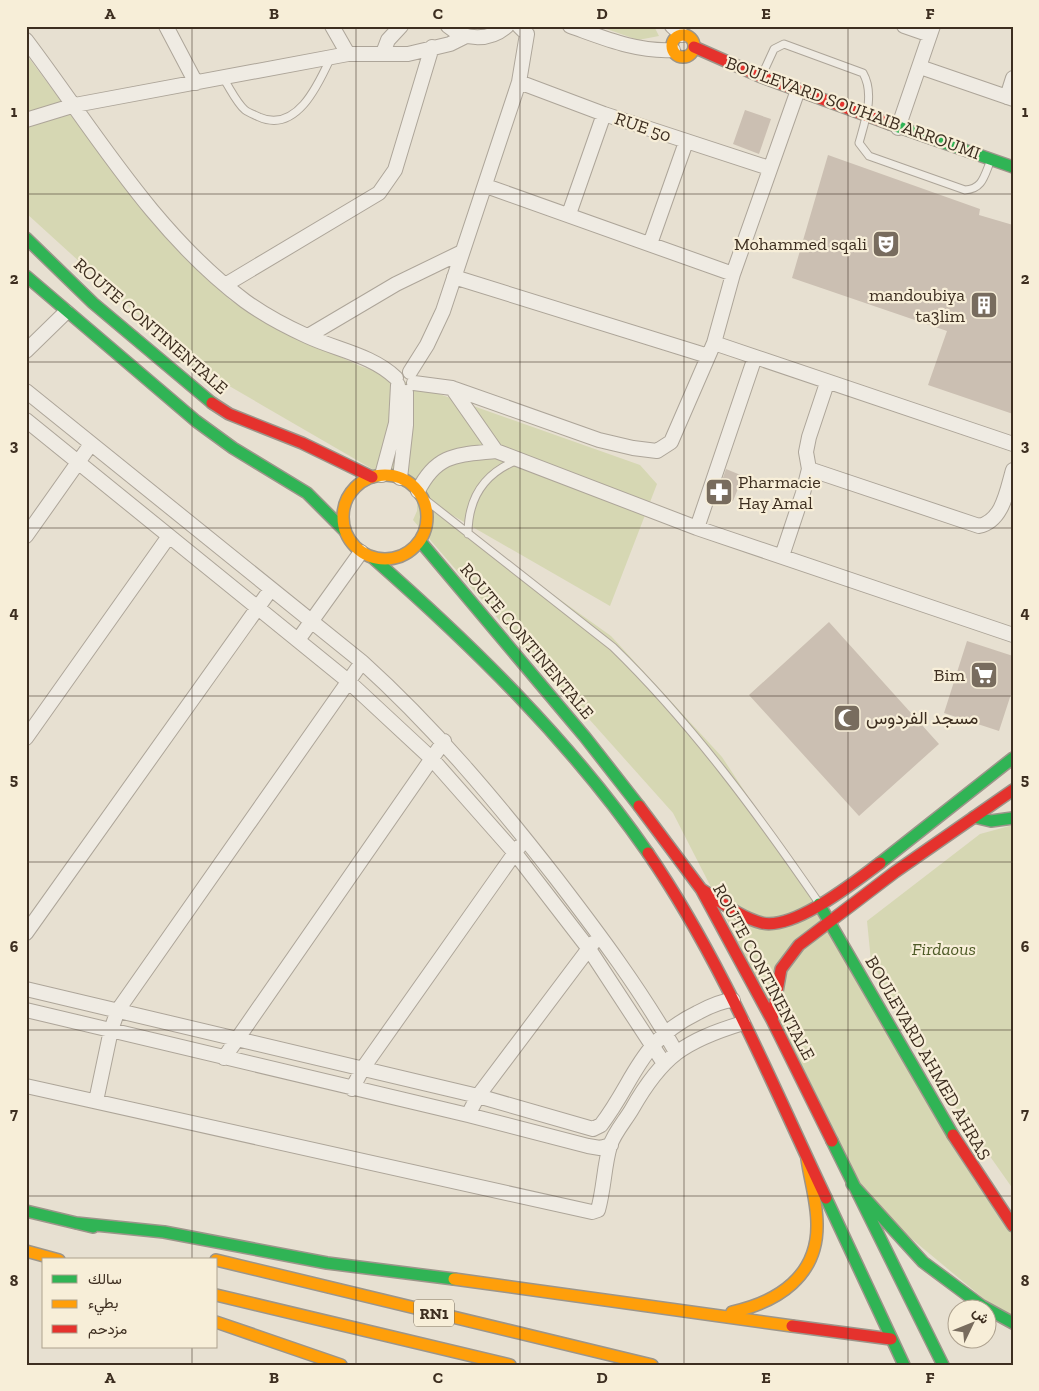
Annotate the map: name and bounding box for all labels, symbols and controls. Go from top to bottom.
text: A [105,4,116,23]
text: B [269,4,279,23]
text: C [433,4,443,23]
text: D [596,4,608,23]
text: E [761,4,771,23]
text: F [925,4,935,23]
street label: BOULEVARD SOUHAIB ARROUMI [723,52,984,164]
text: 1 [11,102,18,121]
text: 1 [1022,102,1029,121]
street label: RUE 50 [612,107,674,147]
theatre icon: Mohammed sqali [871,229,901,259]
place label: Mohammed sqali [734,233,867,255]
street label: ROUTE CONTINENTALE [70,253,232,399]
text: 2 [10,269,19,288]
text: 2 [1021,269,1030,288]
place label: mandoubiya ta3lim [869,284,965,327]
building icon: mandoubiya ta3lim [969,290,999,320]
text: 3 [10,436,19,455]
text: 3 [1021,436,1030,455]
place label: Pharmacie Hay Amal [738,471,821,514]
pharmacy icon: Pharmacie Hay Amal [704,477,734,507]
street label: ROUTE CONTINENTALE [455,559,599,723]
text: 4 [9,603,19,622]
text: 4 [1020,603,1030,622]
supermarket icon: Bim [969,660,999,690]
place label: Bim [934,664,965,686]
mosque icon: مسجد الفردوس [832,703,862,733]
place label: مسجد الفردوس [866,707,978,729]
text: 5 [10,770,18,789]
text: 5 [1021,770,1029,789]
street label: ROUTE CONTINENTALE [708,880,820,1064]
text: 6 [10,937,19,956]
text: 6 [1021,937,1030,956]
park label: Firdaous [912,938,976,960]
street label: BOULEVARD AHMED AHRAS [860,952,996,1164]
text: 7 [10,1104,18,1123]
text: 7 [1021,1104,1029,1123]
legend [42,1258,218,1348]
text: سالك [88,1270,122,1288]
text: 8 [10,1271,19,1290]
text: 8 [1021,1271,1030,1290]
text: بطيء [88,1294,118,1316]
north arrow [946,1298,996,1348]
road number: RN1 [414,1300,454,1326]
text: ش [969,1304,993,1328]
text: مزدحم [88,1320,127,1339]
text: A [105,1368,116,1387]
text: B [269,1368,279,1387]
text: C [433,1368,443,1387]
text: D [596,1368,608,1387]
text: E [761,1368,771,1387]
text: F [925,1368,935,1387]

